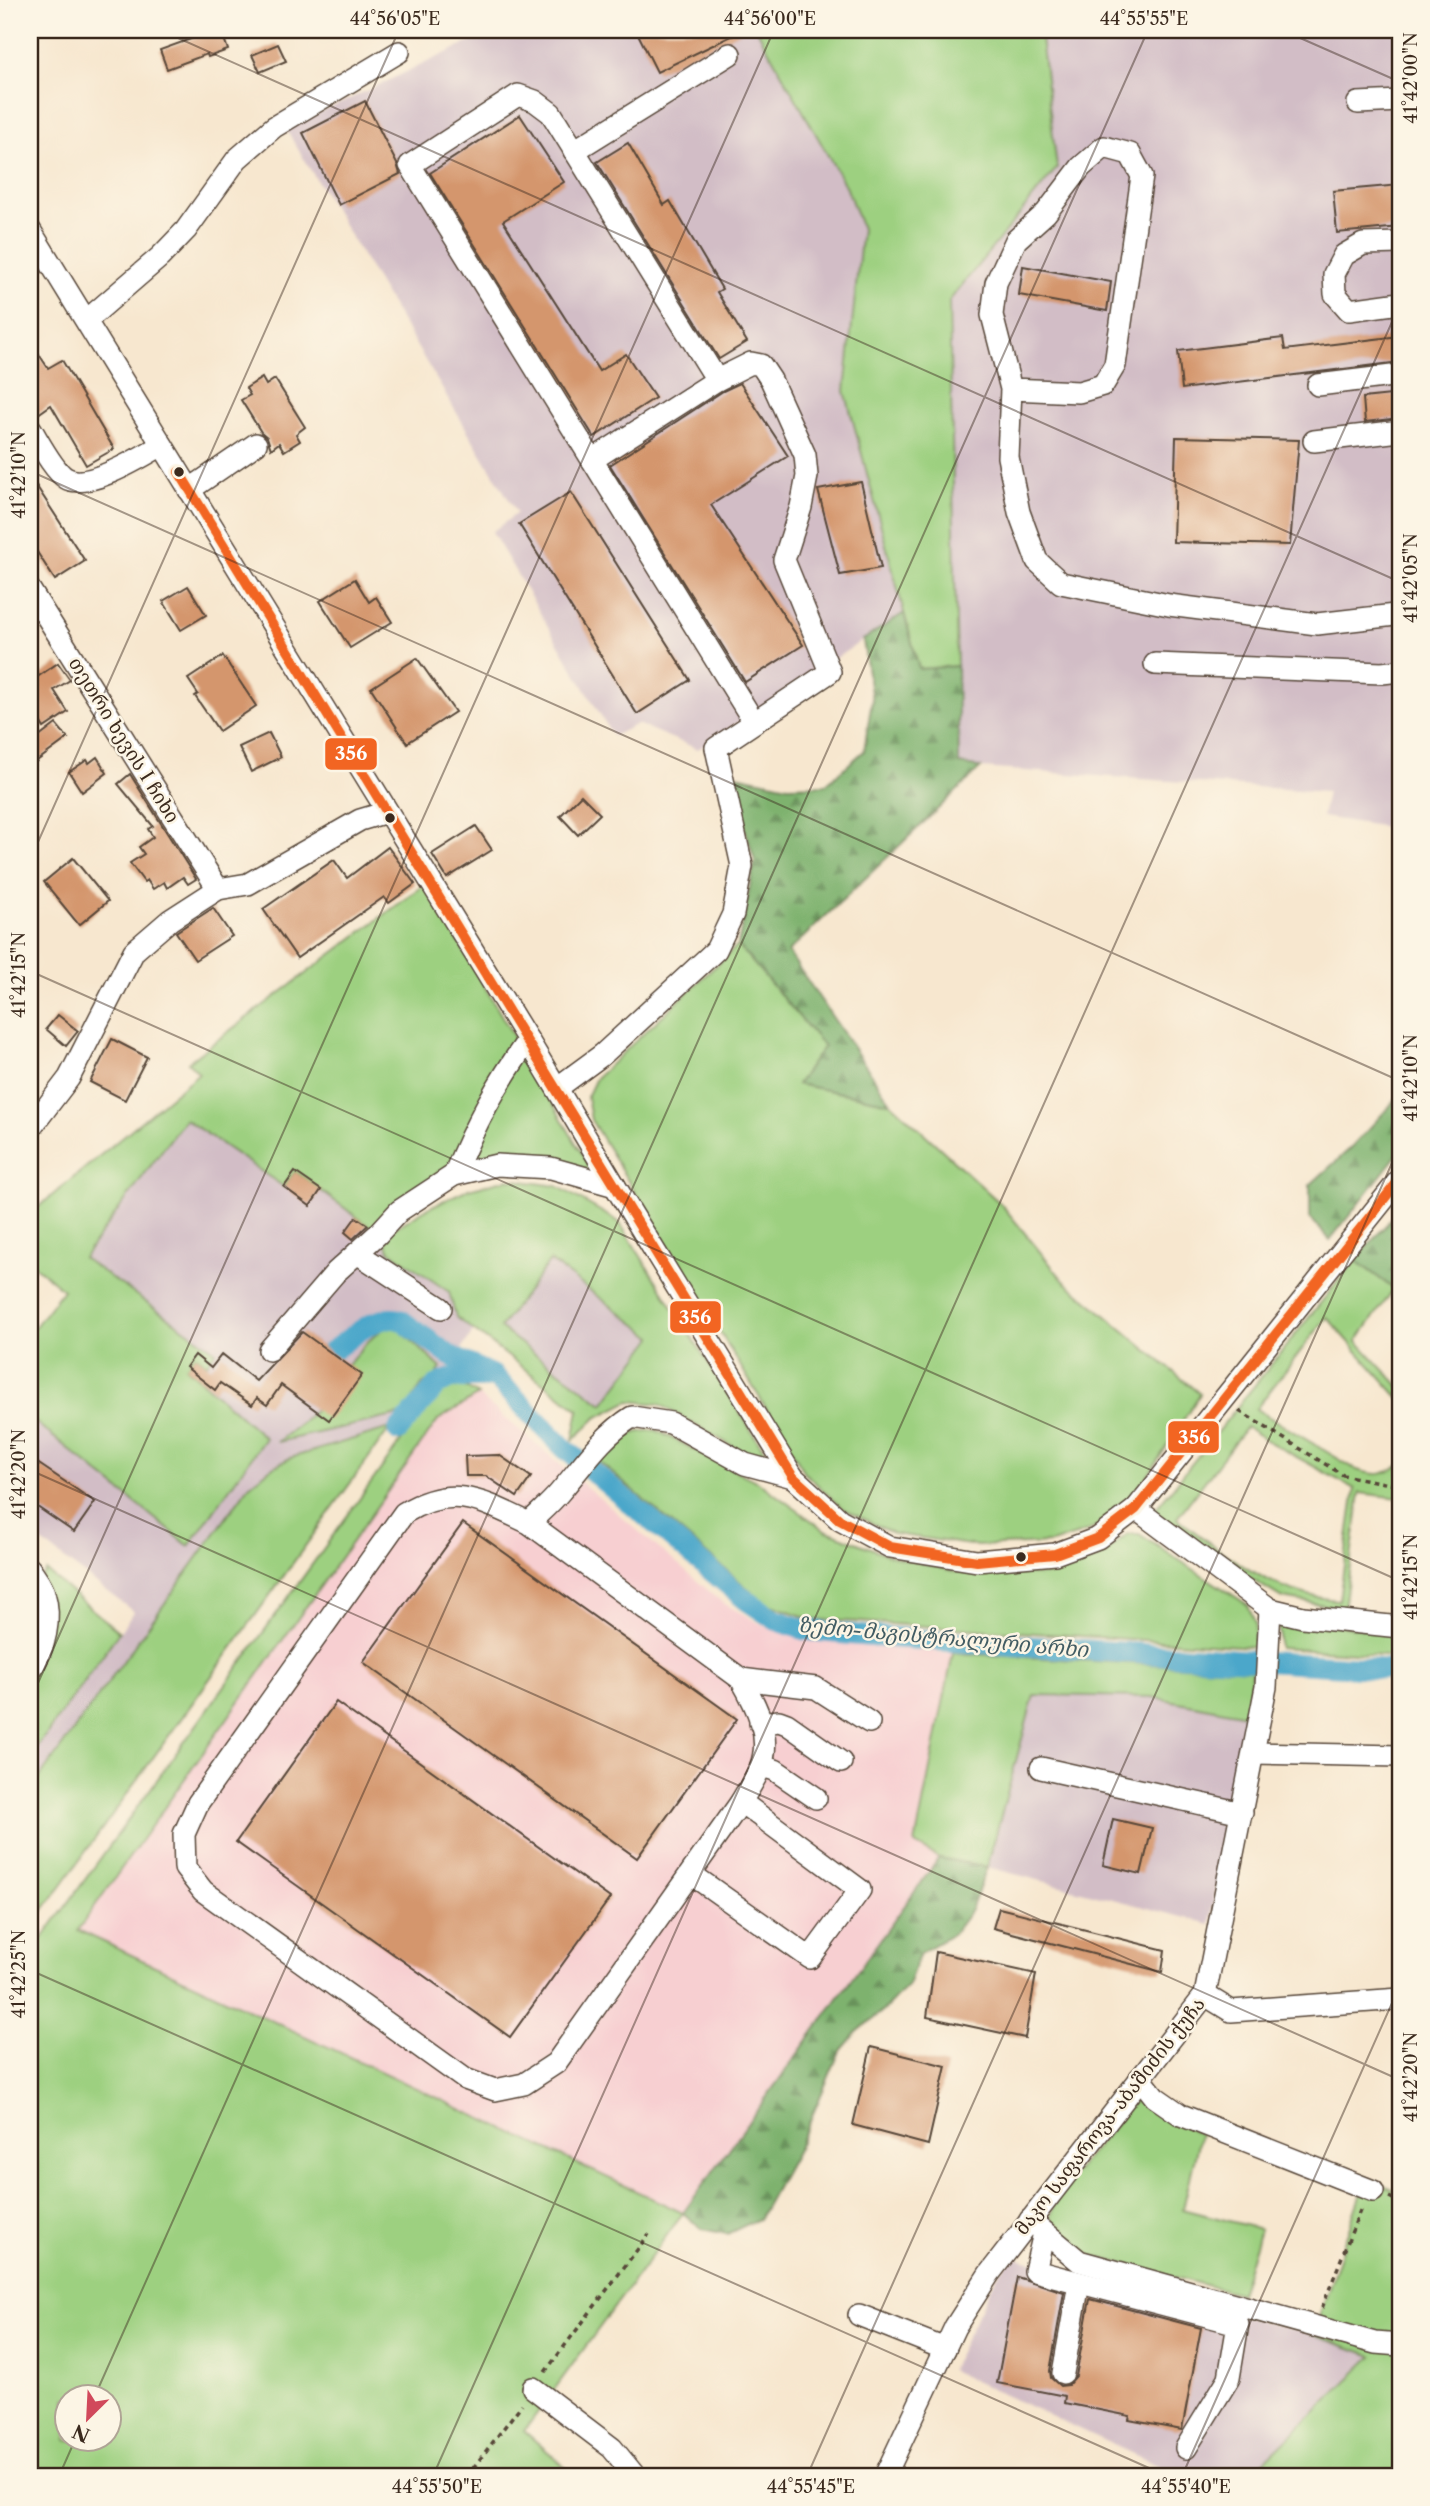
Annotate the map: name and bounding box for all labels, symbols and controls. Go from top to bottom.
text: 44°56'05"E [350,8,440,30]
text: 44°56'00"E [724,8,816,30]
text: 44°55'55"E [1100,8,1188,30]
text: 41°42'00"N [1400,32,1422,124]
text: 41°42'10"N [8,431,30,519]
unlabelled marker [172,465,186,479]
text: 41°42'05"N [1400,533,1422,623]
street label: თეთრი ხევის I ჩიხი [64,653,184,827]
line badge: 356 [324,737,378,771]
text: 356 [335,742,367,765]
unlabelled marker [383,811,397,825]
text: 41°42'15"N [8,932,30,1018]
text: 41°42'10"N [1400,1034,1422,1122]
line badge: 356 [669,1300,722,1334]
text: 356 [679,1306,711,1329]
line badge: 356 [1167,1420,1220,1454]
text: 356 [1178,1426,1210,1449]
text: 41°42'20"N [8,1429,30,1519]
text: 41°42'15"N [1400,1534,1422,1620]
unlabelled marker [1014,1550,1028,1564]
water label: ზემო-მაგისტრალური არხი [797,1612,1090,1663]
text: 41°42'25"N [8,1929,30,2018]
street label: მაკო საფაროვა-აბაშიძის ქუჩა [1010,1993,1210,2239]
text: 41°42'20"N [1400,2032,1422,2122]
north arrow [52,2384,122,2454]
text: N [69,2419,94,2447]
text: 44°55'50"E [392,2476,482,2498]
text: 44°55'45"E [767,2476,855,2498]
text: 44°55'40"E [1141,2476,1231,2498]

